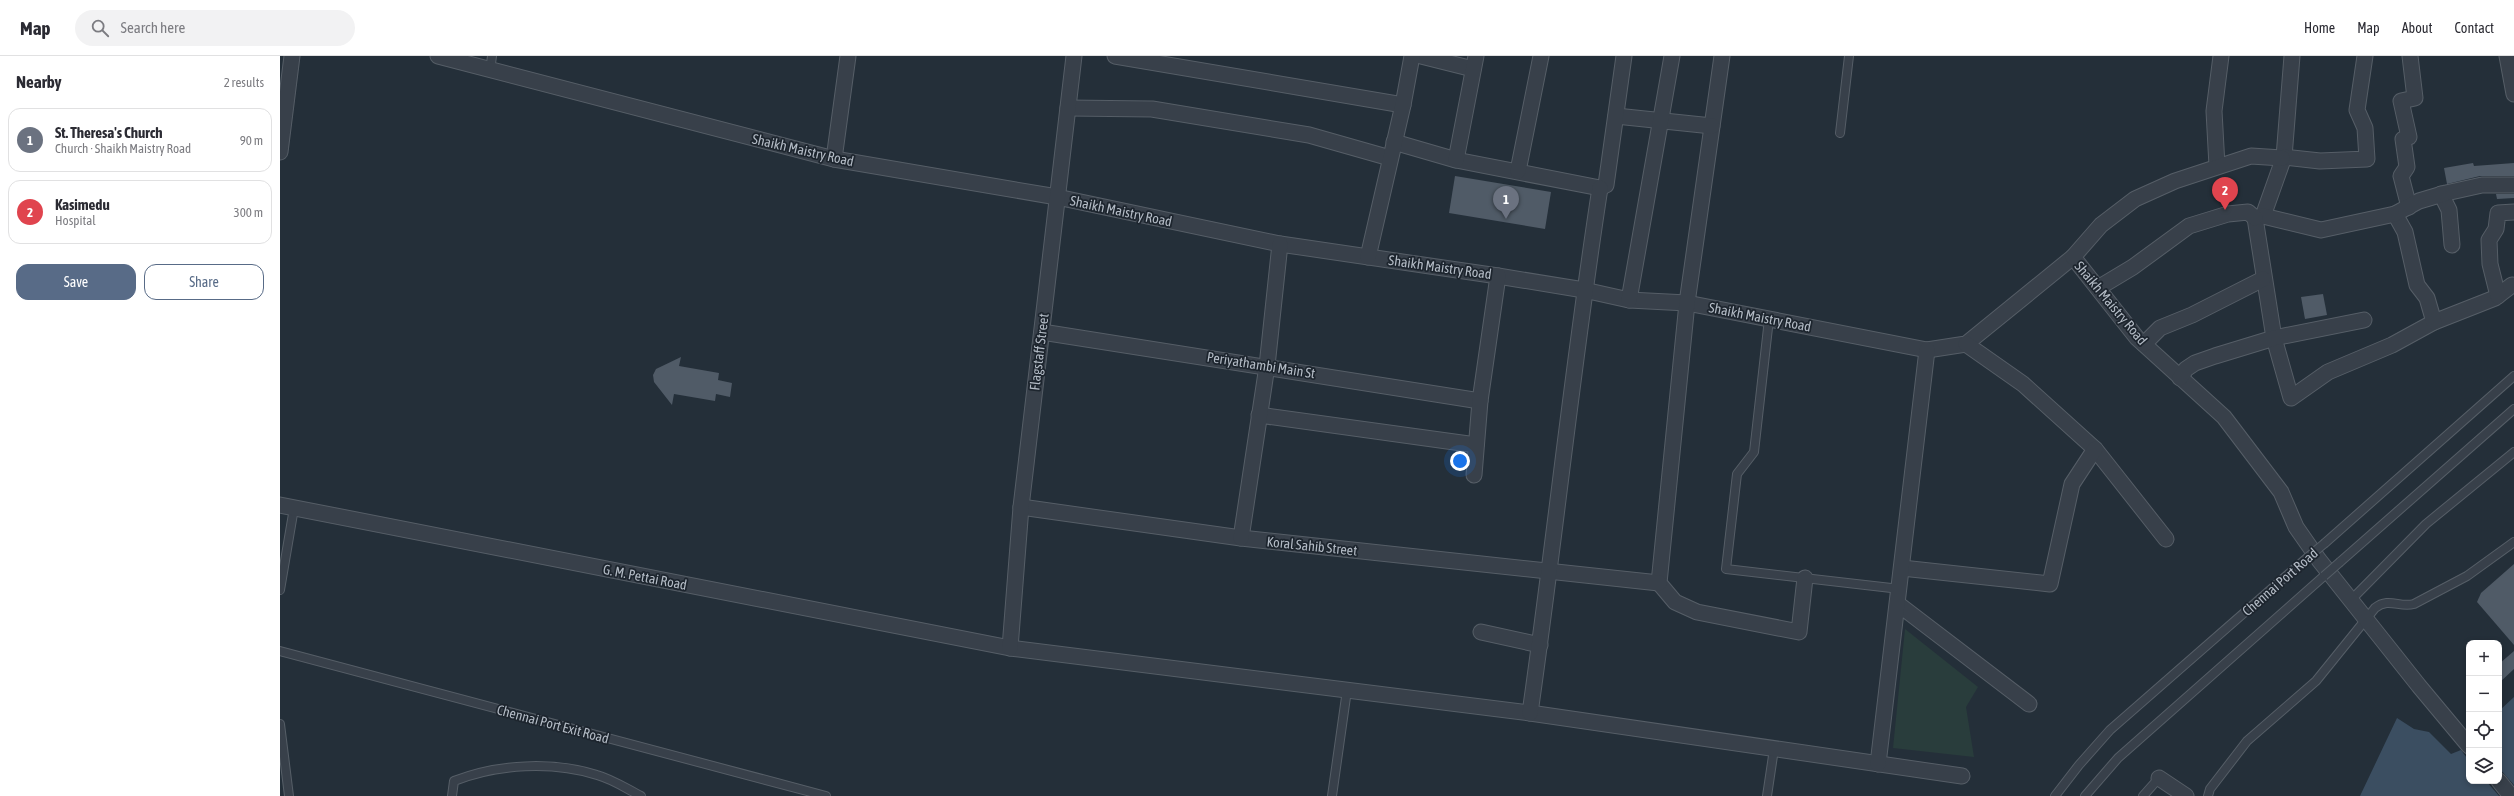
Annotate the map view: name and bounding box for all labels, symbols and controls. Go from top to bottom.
search box [75,10,355,46]
text: Map [20,17,51,39]
icon: search [89,17,111,39]
text: Search here [121,19,185,36]
text: Home [2304,20,2335,36]
text: Map [2357,20,2380,36]
text: About [2402,20,2433,36]
text: Contact [2455,20,2494,36]
text: Nearby [16,72,62,92]
text: 2 results [224,75,264,90]
text: St. Theresa's Church [55,124,163,141]
street label: Shaikh Maistry Road [751,131,855,169]
text: 1 [27,133,33,148]
text: 90 m [240,133,263,148]
text: Church · Shaikh Maistry Road [55,141,191,156]
pin: 2 [2212,177,2238,210]
pin: 1 [1493,186,1519,219]
street label: Shaikh Maistry Road [1069,192,1173,230]
text: Kasimedu [55,196,110,213]
text: 2 [27,205,33,220]
text: 300 m [234,205,263,220]
text: Hospital [55,213,96,228]
street label: Shaikh Maistry Road [1387,252,1493,282]
street label: Shaikh Maistry Road [2071,258,2151,348]
button: Save [16,264,136,300]
button: Share [144,264,264,300]
street label: Shaikh Maistry Road [1707,299,1813,335]
street label: Flagstaff Street [1026,313,1052,391]
street label: Periyathambi Main St [1206,349,1316,381]
your location [1450,451,1470,471]
street label: Koral Sahib Street [1266,533,1358,559]
street label: Chennai Port Road [2239,545,2321,619]
street label: G. M. Pettai Road [602,561,688,593]
map controls [2466,640,2502,784]
button: + [2466,640,2502,676]
button: − [2466,676,2502,712]
street label: Chennai Port Exit Road [495,701,611,747]
button: locate [2466,712,2502,748]
button: layers [2466,748,2502,784]

